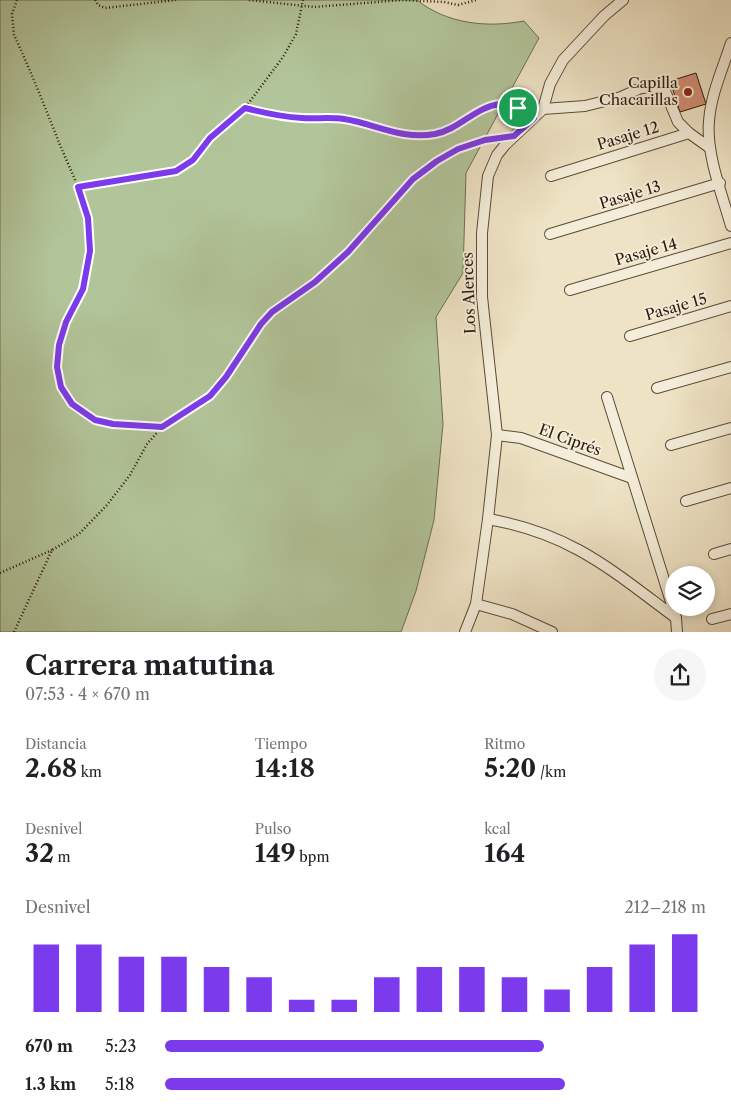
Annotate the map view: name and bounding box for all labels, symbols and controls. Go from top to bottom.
place label: Capilla Chacarillas [599,73,678,109]
marker: Capilla Chacarillas [682,86,694,98]
pin [497,87,539,129]
icon: arrive [504,94,532,122]
street label: Pasaje 12 [595,117,661,154]
street label: Pasaje 13 [597,176,663,213]
street label: Pasaje 14 [613,234,679,269]
street label: Los Alerces [458,252,479,334]
street label: Pasaje 15 [643,289,709,324]
street label: El Ciprés [536,419,604,460]
map controls [665,566,715,616]
button: layers [665,566,715,616]
text: Carrera matutina [25,648,274,682]
button: share [654,649,706,701]
text: 07:53 · 4 × 670 m [25,684,150,704]
text: Distancia [25,735,87,753]
text: Tiempo [255,735,307,753]
text: Ritmo [484,735,525,753]
text: 2.68 [25,753,77,784]
text: 14:18 [255,753,315,784]
text: 5:20 [484,753,536,784]
text: km [77,763,102,781]
text: /km [536,763,566,781]
text: Desnivel [25,820,82,838]
text: Pulso [255,820,291,838]
text: kcal [484,820,511,838]
text: 32 [25,838,54,869]
text: 149 [255,838,296,869]
text: 164 [484,838,525,869]
text: m [54,848,71,866]
text: bpm [296,848,330,866]
text: Desnivel [25,897,91,917]
text: 212–218 m [624,897,706,917]
text: 670 m [25,1036,73,1056]
text: 5:23 [105,1036,136,1056]
text: 1.3 km [25,1074,76,1094]
text: 5:18 [105,1074,134,1094]

